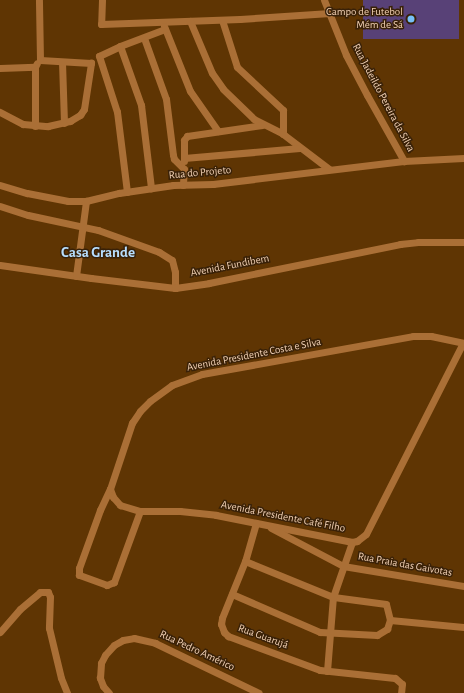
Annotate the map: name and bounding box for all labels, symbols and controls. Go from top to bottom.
place label: Campo de Futebol Mém de Sá [326,6,403,32]
marker: Campo de Futebol Mém de Sá [406,14,416,24]
street label: Rua Jadeildo Pereira da Silva [349,42,417,154]
street label: Rua do Projeto [168,164,232,182]
district label: Casa Grande [61,244,135,262]
street label: Avenida Fundibem [189,252,271,280]
street label: Avenida Presidente Costa e Silva [186,335,322,375]
street label: Avenida Presidente Café Filho [220,498,346,536]
street label: Rua Praia das Gaivotas [357,550,453,580]
street label: Rua Guarujá [236,622,290,652]
street label: Rua Pedro Américo [157,628,237,674]

